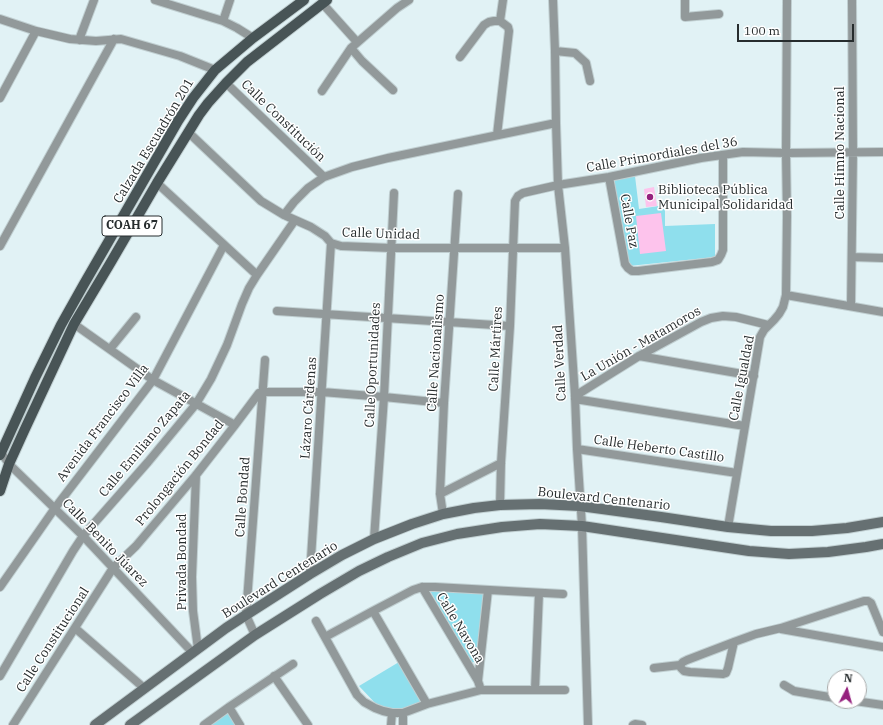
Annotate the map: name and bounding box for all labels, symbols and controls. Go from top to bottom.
scale bar [739,16,856,42]
text: 100 m [744,23,780,38]
street label: Calzada Escuadrón 201 [110,76,198,206]
street label: Calle Constitución [238,77,328,165]
street label: Calle Himno Nacional [832,86,848,220]
street label: Calle Primordiales del 36 [585,134,739,176]
place label: Biblioteca Pública Municipal Solidaridad [658,182,793,213]
marker: Biblioteca Pública Municipal Solidaridad [645,192,655,202]
street label: Calle Paz [617,193,641,249]
road number: COAH 67 [102,216,162,236]
street label: Calle Unidad [342,225,420,243]
street label: Calle Nacionalismo [424,294,448,412]
street label: Calle Oportunidades [362,302,384,428]
street label: La Unión - Matamoros [578,303,704,385]
street label: Calle Mártires [486,306,506,392]
street label: Calle Verdad [550,324,570,402]
street label: Calle Igualdad [726,334,758,422]
street label: Lázaro Cárdenas [298,356,320,460]
street label: Avenida Francisco Villa [54,361,152,485]
street label: Calle Emiliano Zapata [96,388,194,500]
street label: Prolongación Bondad [133,417,227,529]
street label: Calle Heberto Castillo [593,432,725,466]
street label: Calle Bondad [232,456,254,538]
street label: Boulevard Centenario [537,484,671,514]
street label: Calle Benito Júarez [59,496,151,590]
street label: Privada Bondad [174,514,190,610]
street label: Boulevard Centenario [219,538,341,622]
street label: Calle Constitucional [13,585,93,695]
street label: Calle Navona [433,590,487,666]
north arrow [827,669,867,709]
text: N [843,671,853,685]

